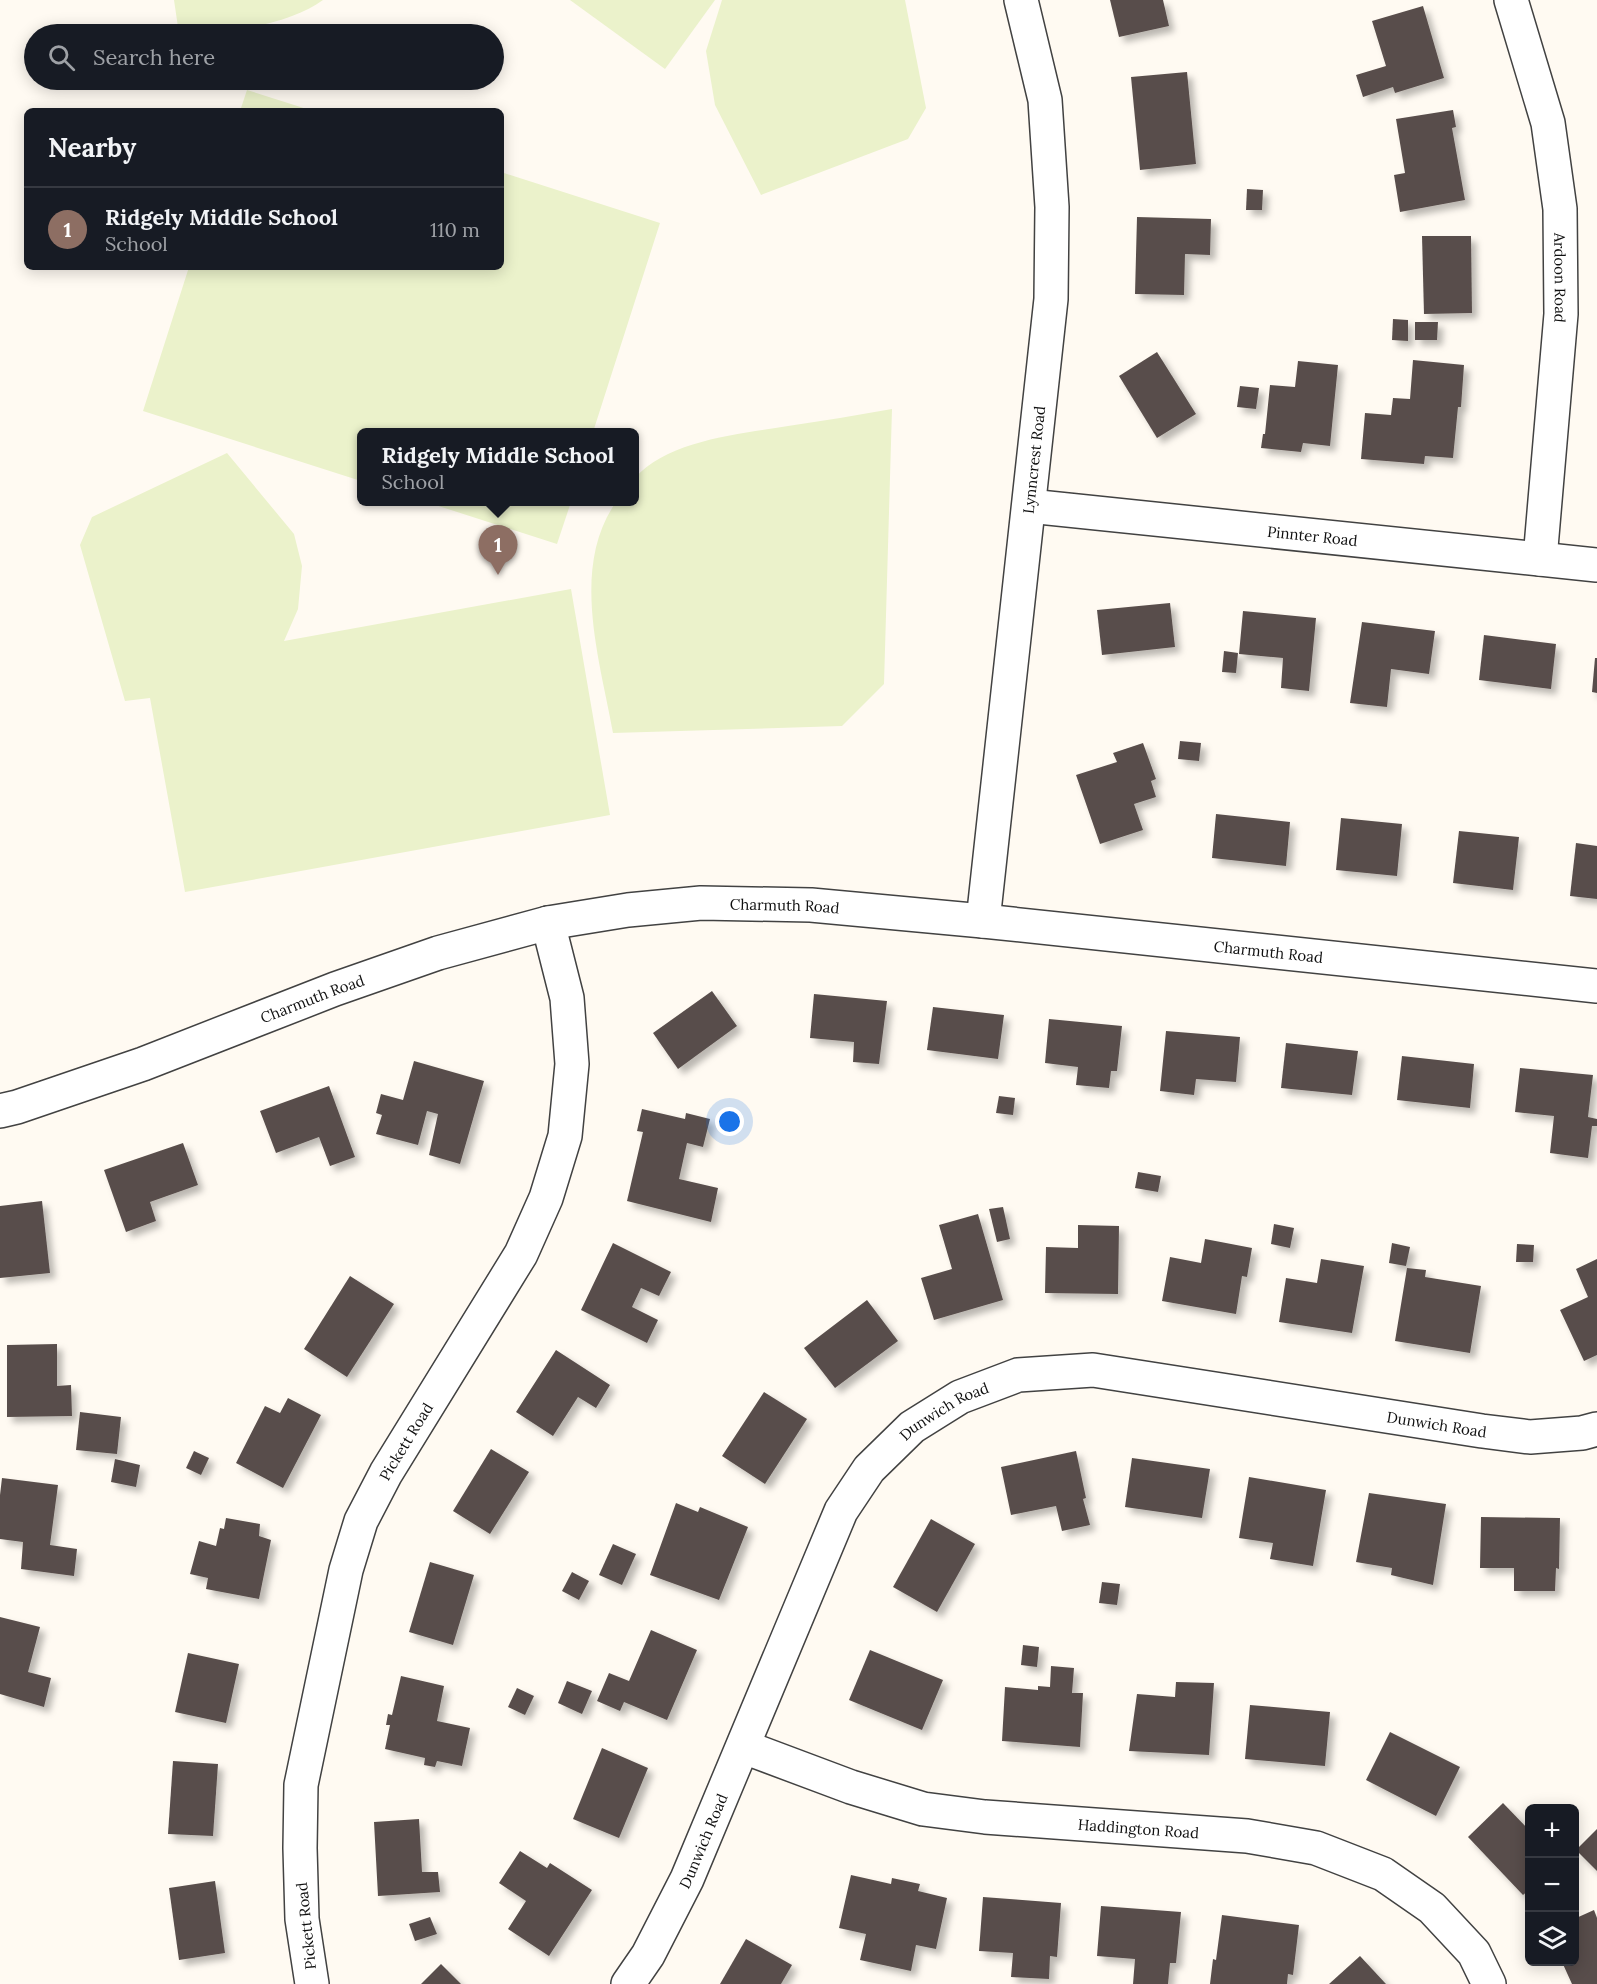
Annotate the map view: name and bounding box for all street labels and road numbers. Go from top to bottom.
street label: Ardoon Road [1551,232,1571,324]
street label: Lynncrest Road [1018,405,1049,515]
street label: Pinnter Road [1266,521,1359,550]
street label: Charmuth Road [730,894,840,917]
street label: Charmuth Road [1213,936,1324,966]
street label: Charmuth Road [257,970,367,1027]
street label: Dunwich Road [895,1378,991,1444]
street label: Pickett Road [374,1399,437,1483]
street label: Dunwich Road [1385,1407,1488,1441]
street label: Dunwich Road [674,1791,731,1891]
street label: Haddington Road [1077,1814,1200,1842]
street label: Pickett Road [292,1881,320,1971]

